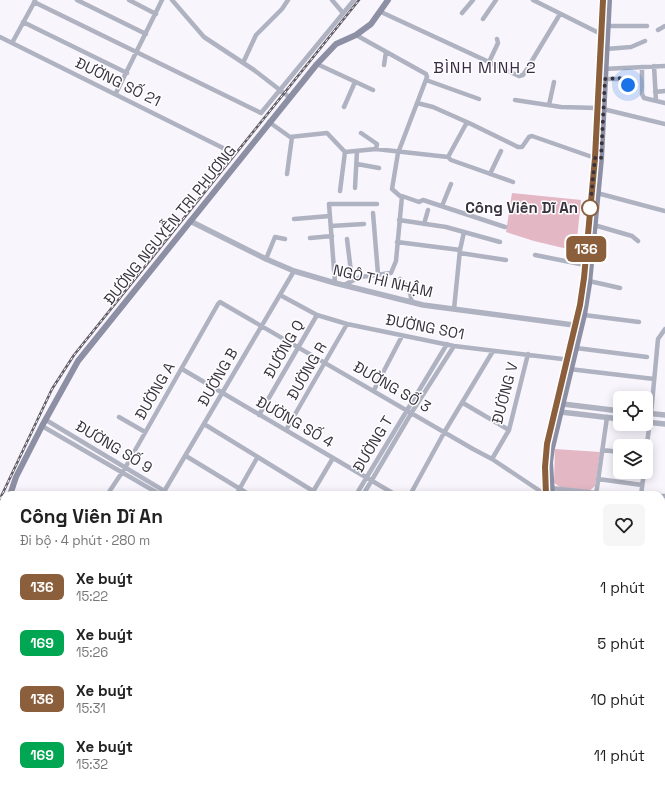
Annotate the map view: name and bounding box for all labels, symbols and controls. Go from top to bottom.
street label: ĐƯỜNG SỐ 21 [73,52,164,110]
district label: BÌNH MINH 2 [433,57,537,78]
your location [618,75,638,95]
street label: ĐƯỜNG NGUYỄN TRI PHƯƠNG [98,140,240,308]
place label: Công Viên Dĩ An [465,198,578,217]
marker: Công Viên Dĩ An [581,199,599,217]
line badge: 136 [563,236,609,262]
text: 136 [574,240,598,258]
street label: NGÔ THÌ NHẬM [331,260,435,301]
street label: ĐƯỜNG SO1 [384,310,466,343]
street label: ĐƯỜNG Q [259,316,308,381]
street label: ĐƯỜNG R [282,339,331,403]
street label: ĐƯỜNG B [193,344,242,409]
street label: ĐƯỜNG SỐ 3 [350,356,435,416]
street label: ĐƯỜNG A [131,358,179,423]
street label: ĐƯỜNG V [487,360,522,426]
street label: ĐƯỜNG SỐ 4 [253,391,338,451]
map controls [613,391,653,479]
button: locate [613,391,653,431]
street label: ĐƯỜNG T [348,412,397,475]
street label: ĐƯỜNG SỐ 9 [72,415,157,477]
button: layers [613,439,653,479]
text: Công Viên Dĩ An [20,504,163,529]
button: heart [603,504,645,546]
text: Đi bộ · 4 phút · 280 m [20,532,150,549]
text: Xe buýt [76,569,133,588]
text: 136 [30,578,54,596]
text: 1 phút [600,578,645,597]
text: 15:22 [76,588,108,605]
text: Xe buýt [76,625,133,644]
text: 169 [30,634,54,652]
text: 5 phút [597,634,645,653]
text: 15:26 [76,644,108,661]
text: Xe buýt [76,681,133,700]
text: 136 [30,690,54,708]
text: 10 phút [590,690,645,709]
text: 15:31 [76,700,106,717]
text: Xe buýt [76,737,133,756]
text: 169 [30,746,54,764]
text: 11 phút [594,746,645,765]
text: 15:32 [76,756,108,773]

